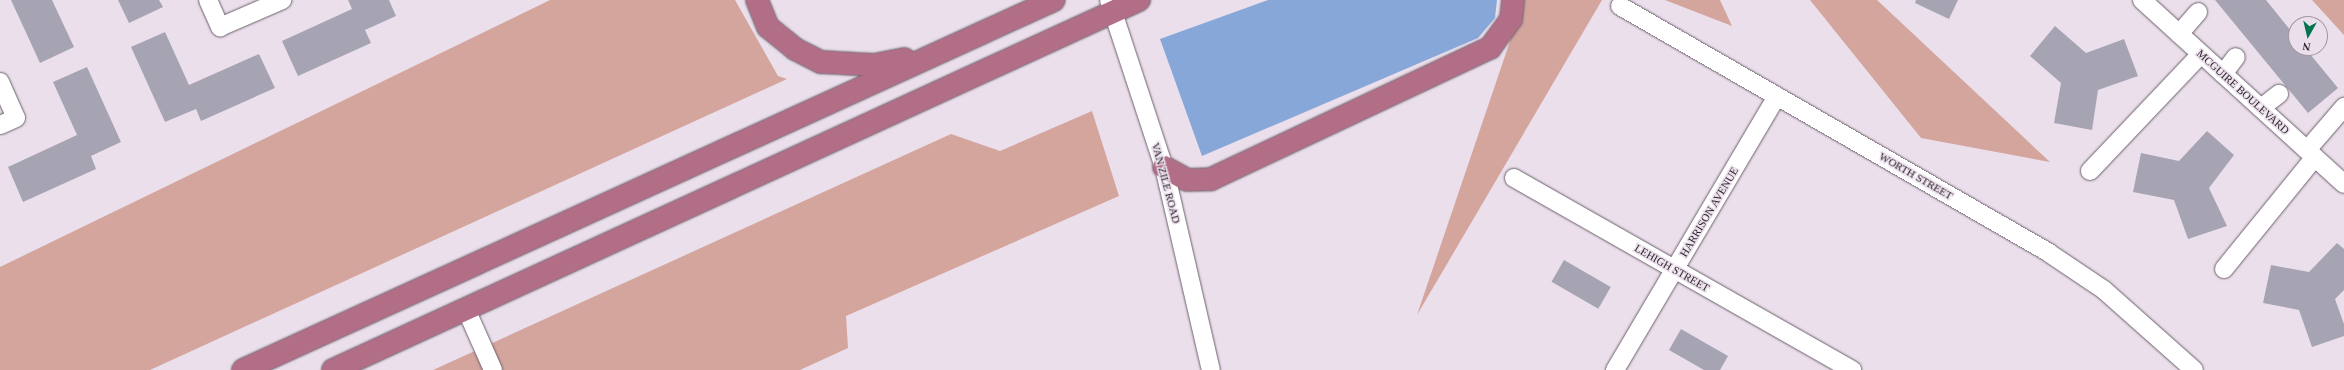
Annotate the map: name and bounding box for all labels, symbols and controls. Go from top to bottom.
north arrow [2288,16,2328,56]
text: N [2302,40,2311,53]
street label: MCGUIRE BOULEVARD [2194,47,2292,137]
street label: VAN ZILE ROAD [1149,141,1183,225]
street label: WORTH STREET [1877,150,1955,202]
street label: HARRISON AVENUE [1677,165,1741,259]
street label: LEHIGH STREET [1632,241,1712,295]

